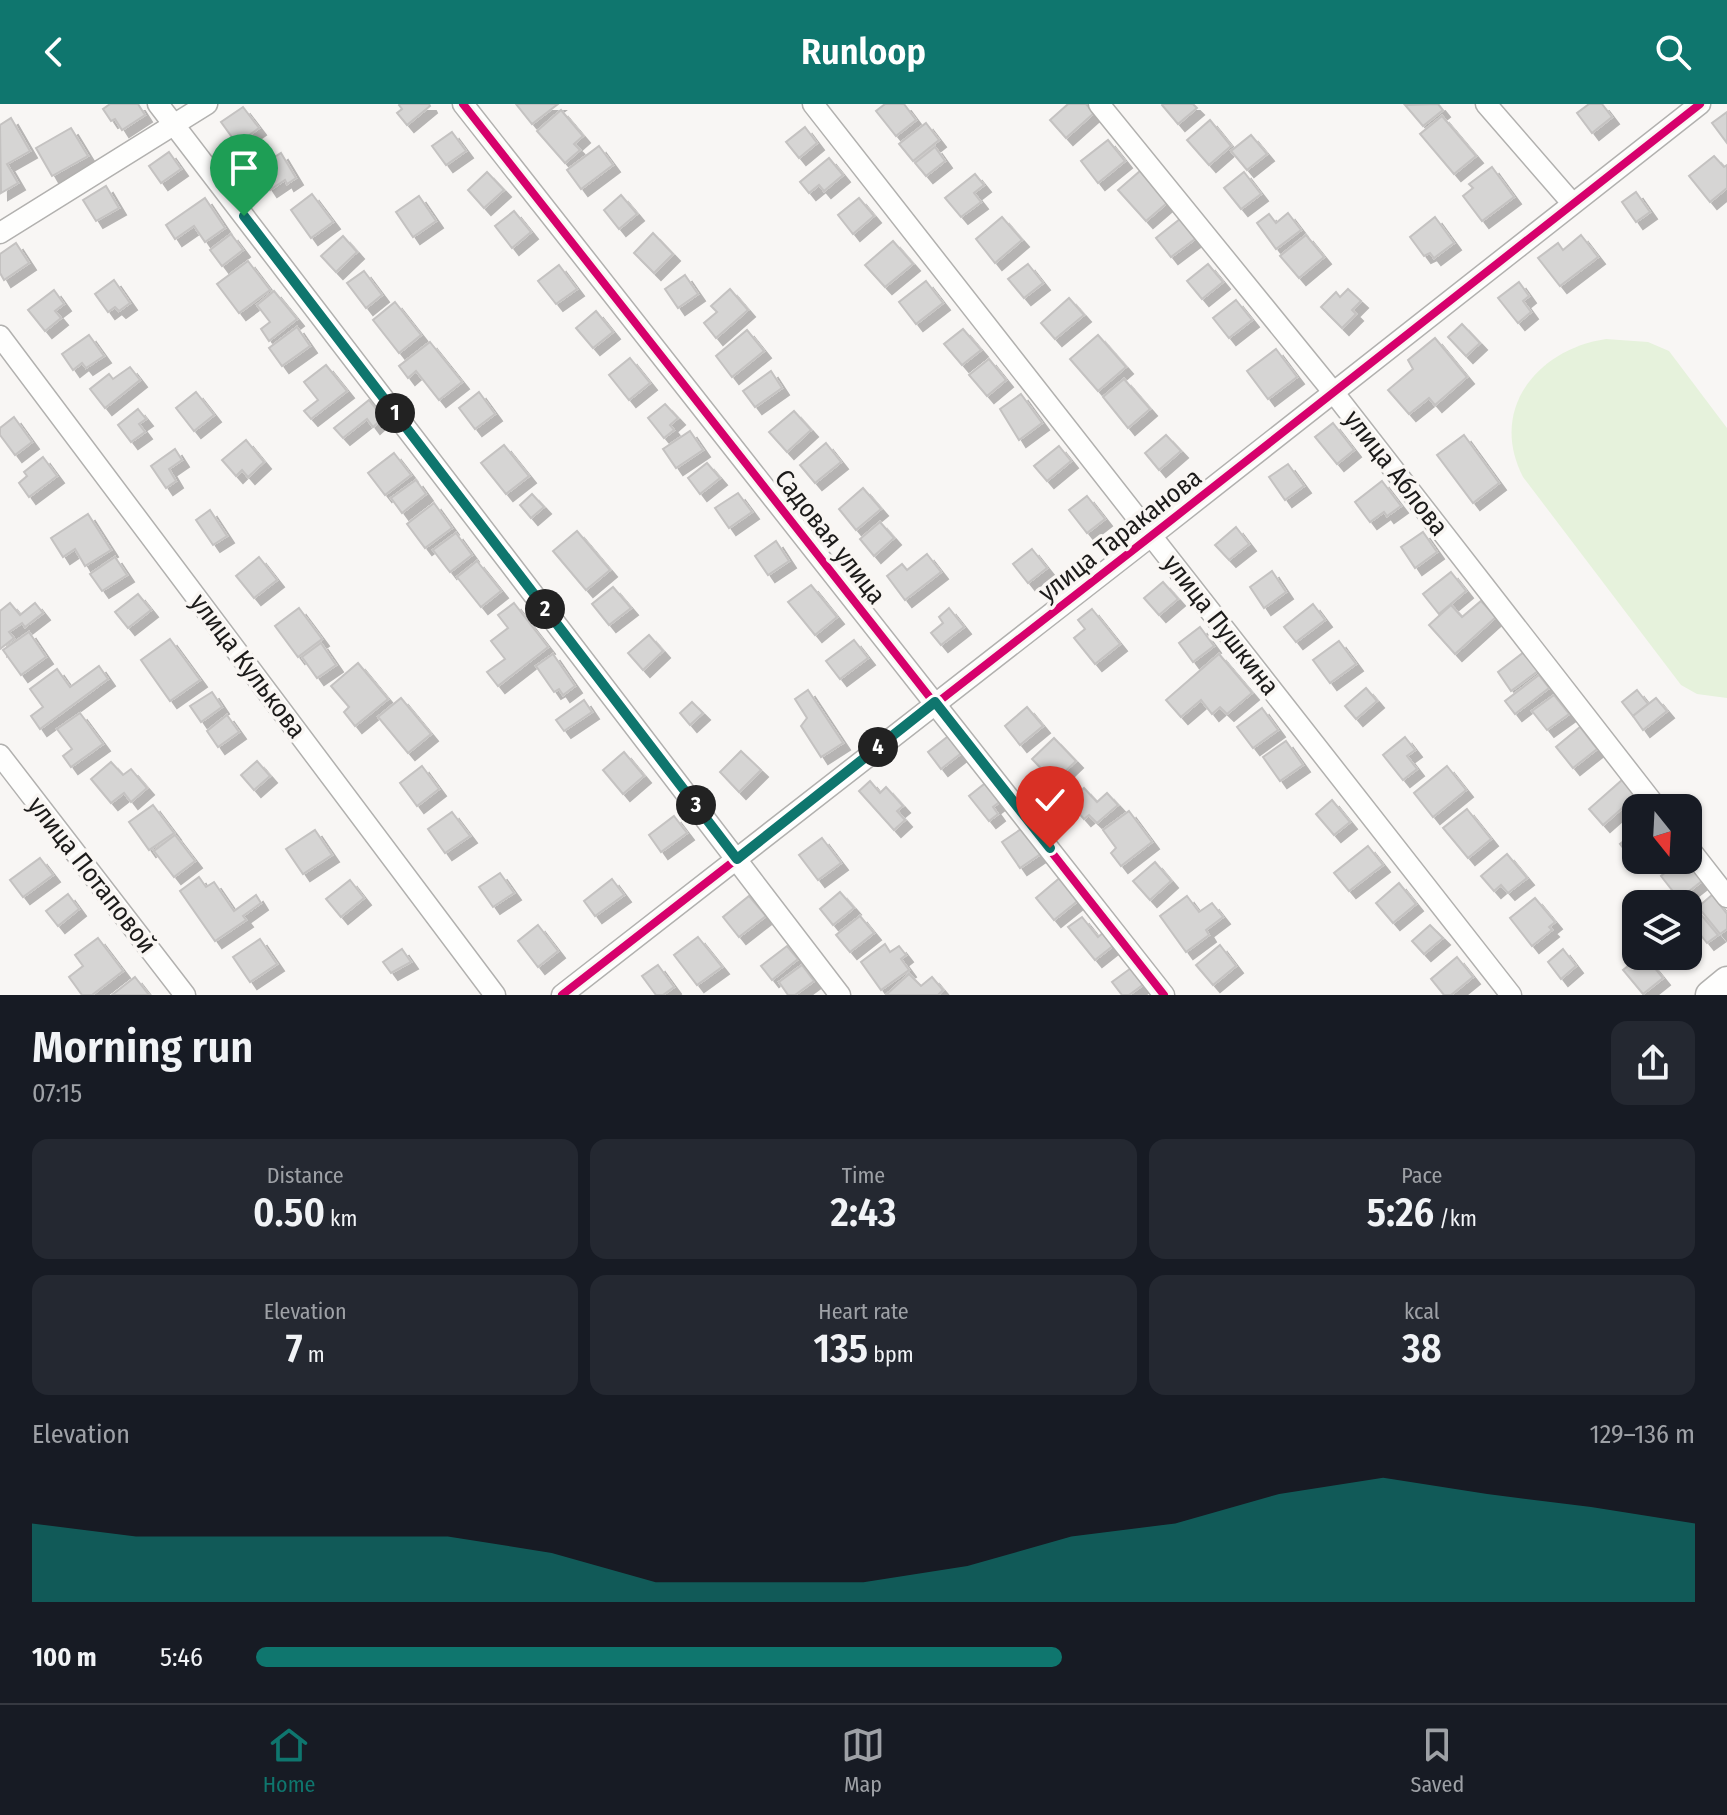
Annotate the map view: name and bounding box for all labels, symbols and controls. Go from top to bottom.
icon: back [32,30,76,74]
text: Runloop [801,30,926,74]
icon: search [1651,30,1695,74]
pin [210,134,278,216]
icon: arrive [222,146,266,190]
pin: 1 [375,393,415,433]
text: 1 [390,399,400,426]
street label: улица Аблова [1337,404,1455,542]
street label: улица Тараканова [1032,462,1208,608]
street label: Садовая улица [768,464,892,610]
street label: улица Пушкина [1156,549,1286,701]
street label: улица Кулькова [184,588,312,744]
pin: 2 [525,589,565,629]
text: 2 [540,595,550,622]
pin: 4 [858,727,898,767]
text: 4 [872,733,884,760]
pin [1016,766,1084,848]
icon: check [1028,778,1072,822]
pin: 3 [676,785,716,825]
street label: улица Потаповой [21,790,163,960]
text: 3 [691,791,701,818]
north arrow [1622,794,1702,874]
map controls [1622,794,1702,970]
button: layers [1622,890,1702,970]
text: Morning run [32,1021,253,1074]
button: share [1611,1021,1695,1105]
text: 07:15 [32,1078,82,1109]
text: Distance [267,1162,344,1189]
text: Time [842,1162,885,1189]
text: Pace [1401,1162,1442,1189]
text: 0.50 [253,1189,325,1237]
text: 2:43 [831,1189,896,1237]
text: 5:26 [1367,1189,1434,1237]
text: km [325,1205,357,1232]
text: /km [1434,1205,1477,1232]
text: Elevation [264,1298,347,1325]
text: Heart rate [818,1298,909,1325]
text: kcal [1404,1298,1440,1325]
text: 7 [286,1325,303,1373]
text: 135 [813,1325,868,1373]
text: 38 [1402,1325,1442,1373]
text: m [303,1341,325,1368]
text: bpm [868,1341,914,1368]
text: Elevation [32,1419,130,1450]
text: 129–136 m [1590,1419,1695,1450]
text: 100 m [32,1642,97,1673]
text: 5:46 [160,1642,203,1673]
tab: Home [263,1723,315,1798]
tab: Map [841,1723,885,1798]
tab: Saved [1410,1723,1464,1798]

